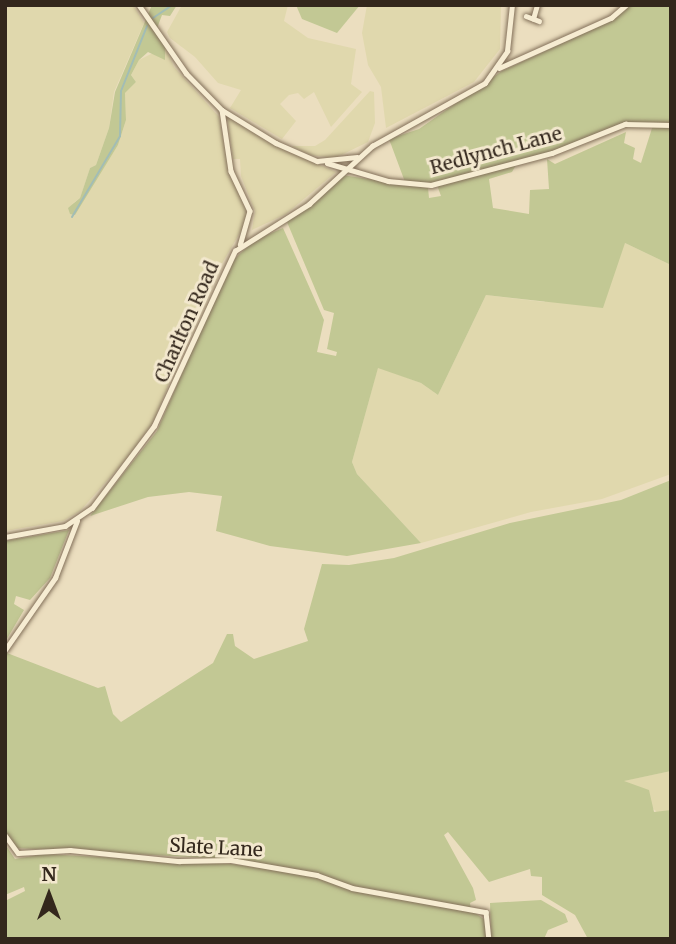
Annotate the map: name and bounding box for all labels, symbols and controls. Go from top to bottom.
street label: Redlynch Lane [428,122,564,180]
street label: Charlton Road [150,258,224,386]
street label: Slate Lane [169,834,263,862]
north arrow [14,860,84,930]
text: N [41,862,57,886]

